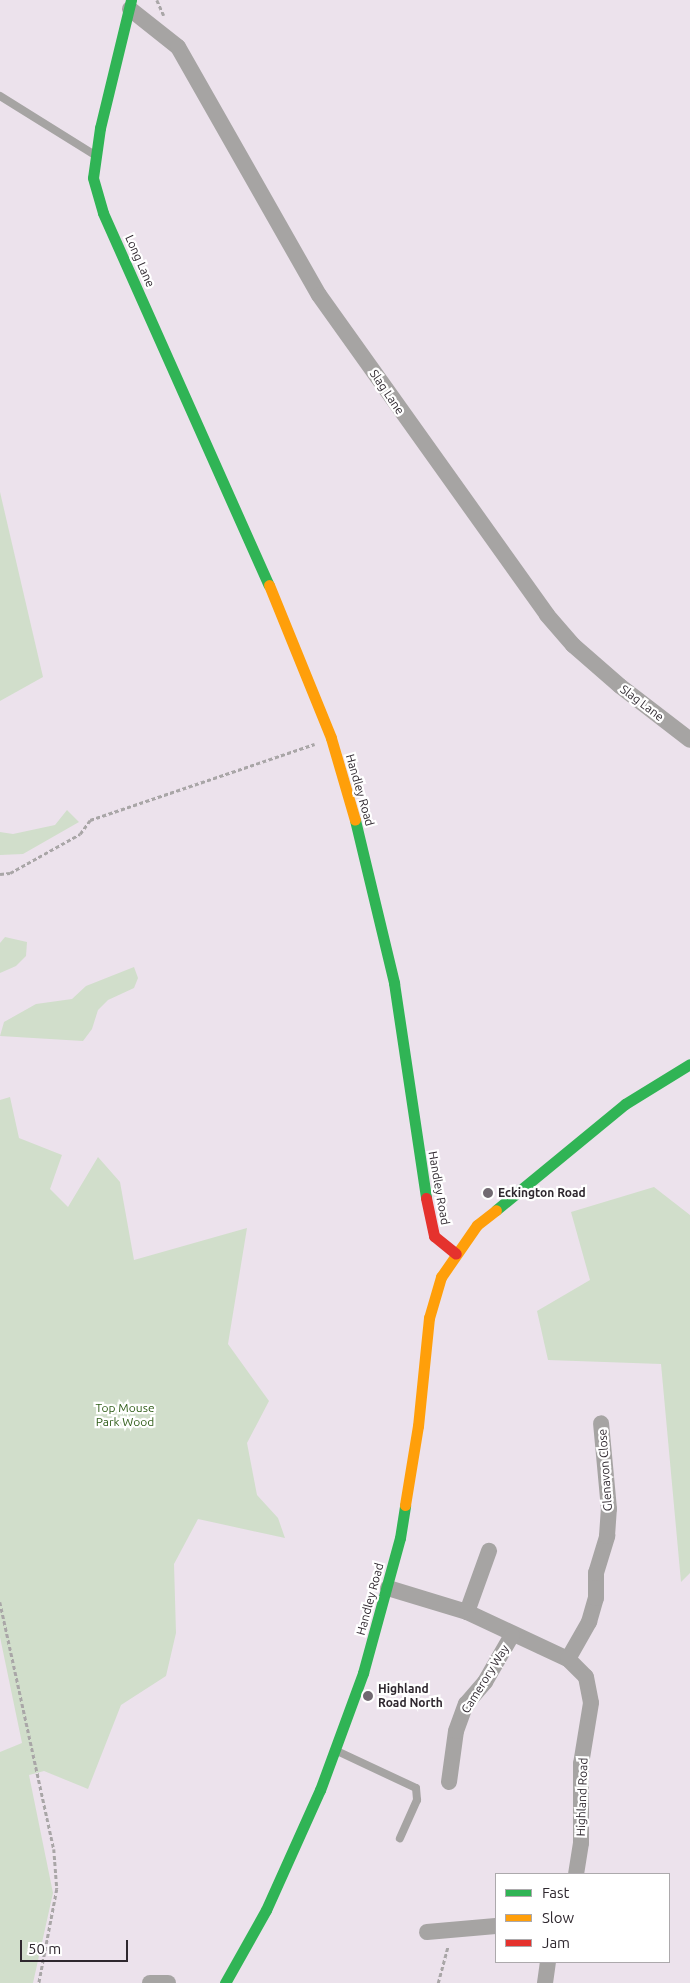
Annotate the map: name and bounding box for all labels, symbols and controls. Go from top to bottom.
street label: Long Lane [122,233,158,289]
street label: Slag Lane [367,367,407,417]
street label: Slag Lane [617,682,667,724]
street label: Handley Road [343,752,377,828]
street label: Handley Road [425,1150,453,1226]
place label: Eckington Road [498,1186,586,1200]
marker: Eckington Road [482,1187,494,1199]
park label: Top Mouse Park Wood [95,1401,155,1429]
street label: Glenavon Close [595,1428,615,1512]
street label: Handley Road [353,1561,387,1637]
street label: Camerory Way [458,1642,512,1716]
place label: Highland Road North [378,1682,443,1710]
marker: Highland Road North [362,1690,374,1702]
street label: Highland Road [573,1757,591,1837]
legend [495,1873,670,1963]
text: Fast [542,1884,569,1901]
text: Slow [542,1909,574,1926]
scale bar [22,1930,130,1962]
text: Jam [542,1934,570,1951]
text: 50 m [28,1940,61,1957]

